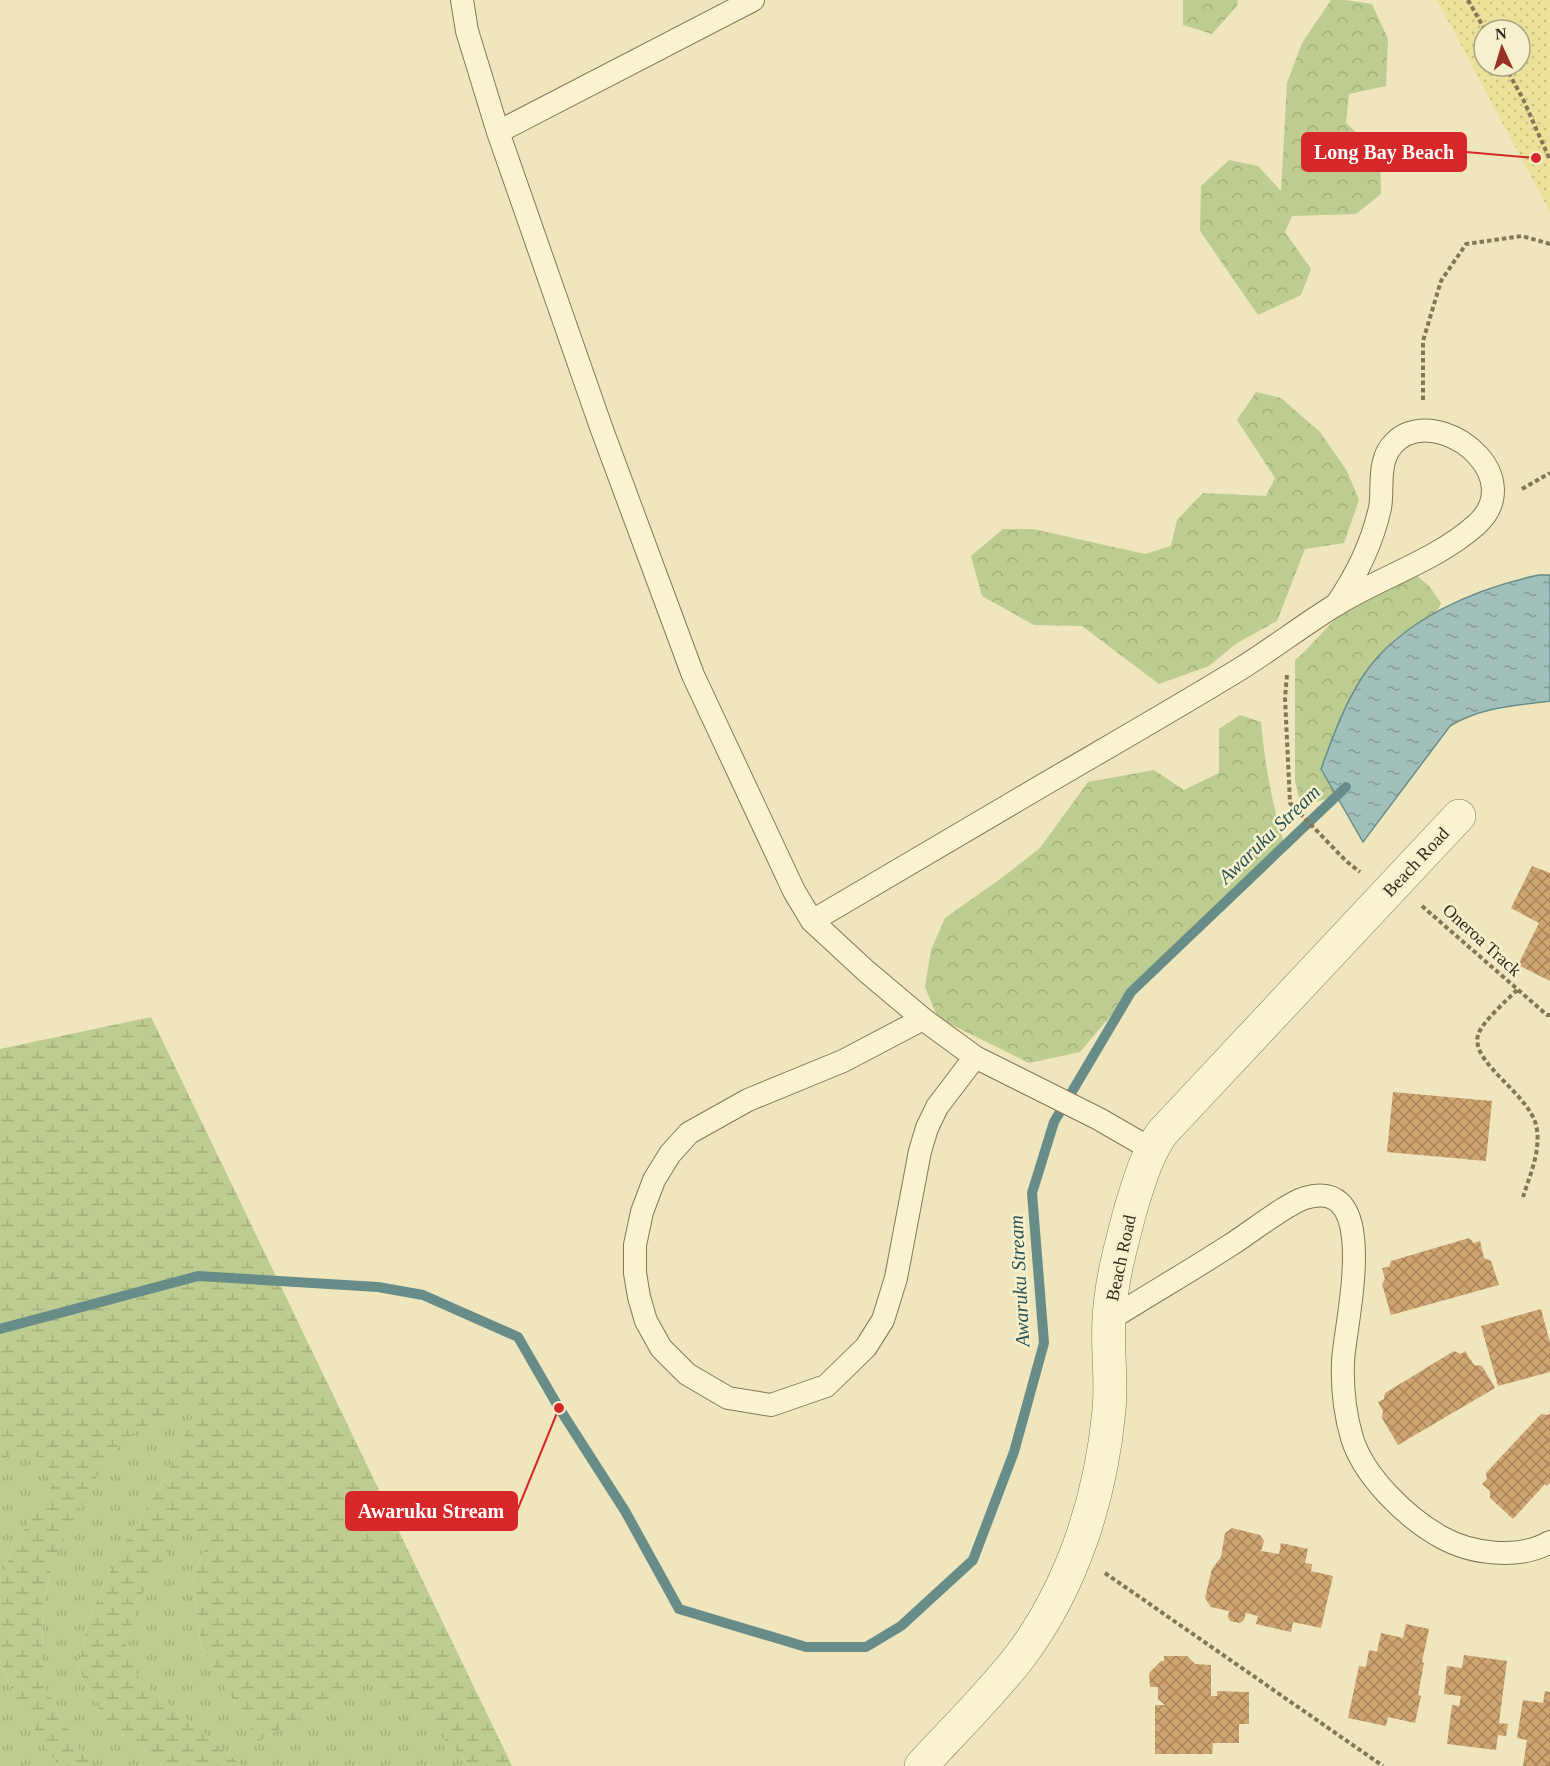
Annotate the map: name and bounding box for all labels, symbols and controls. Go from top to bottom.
north arrow [1472,18,1532,78]
text: N [1495,25,1508,42]
callout: Long Bay Beach [1302,133,1466,171]
text: Long Bay Beach [1314,141,1454,164]
water label: Awaruku Stream [1212,780,1324,889]
street label: Beach Road [1379,823,1453,901]
street label: Oneroa Track [1439,900,1525,980]
street label: Beach Road [1102,1213,1140,1303]
water label: Awaruku Stream [1005,1214,1034,1349]
callout: Awaruku Stream [346,1492,517,1530]
text: Awaruku Stream [358,1500,505,1522]

